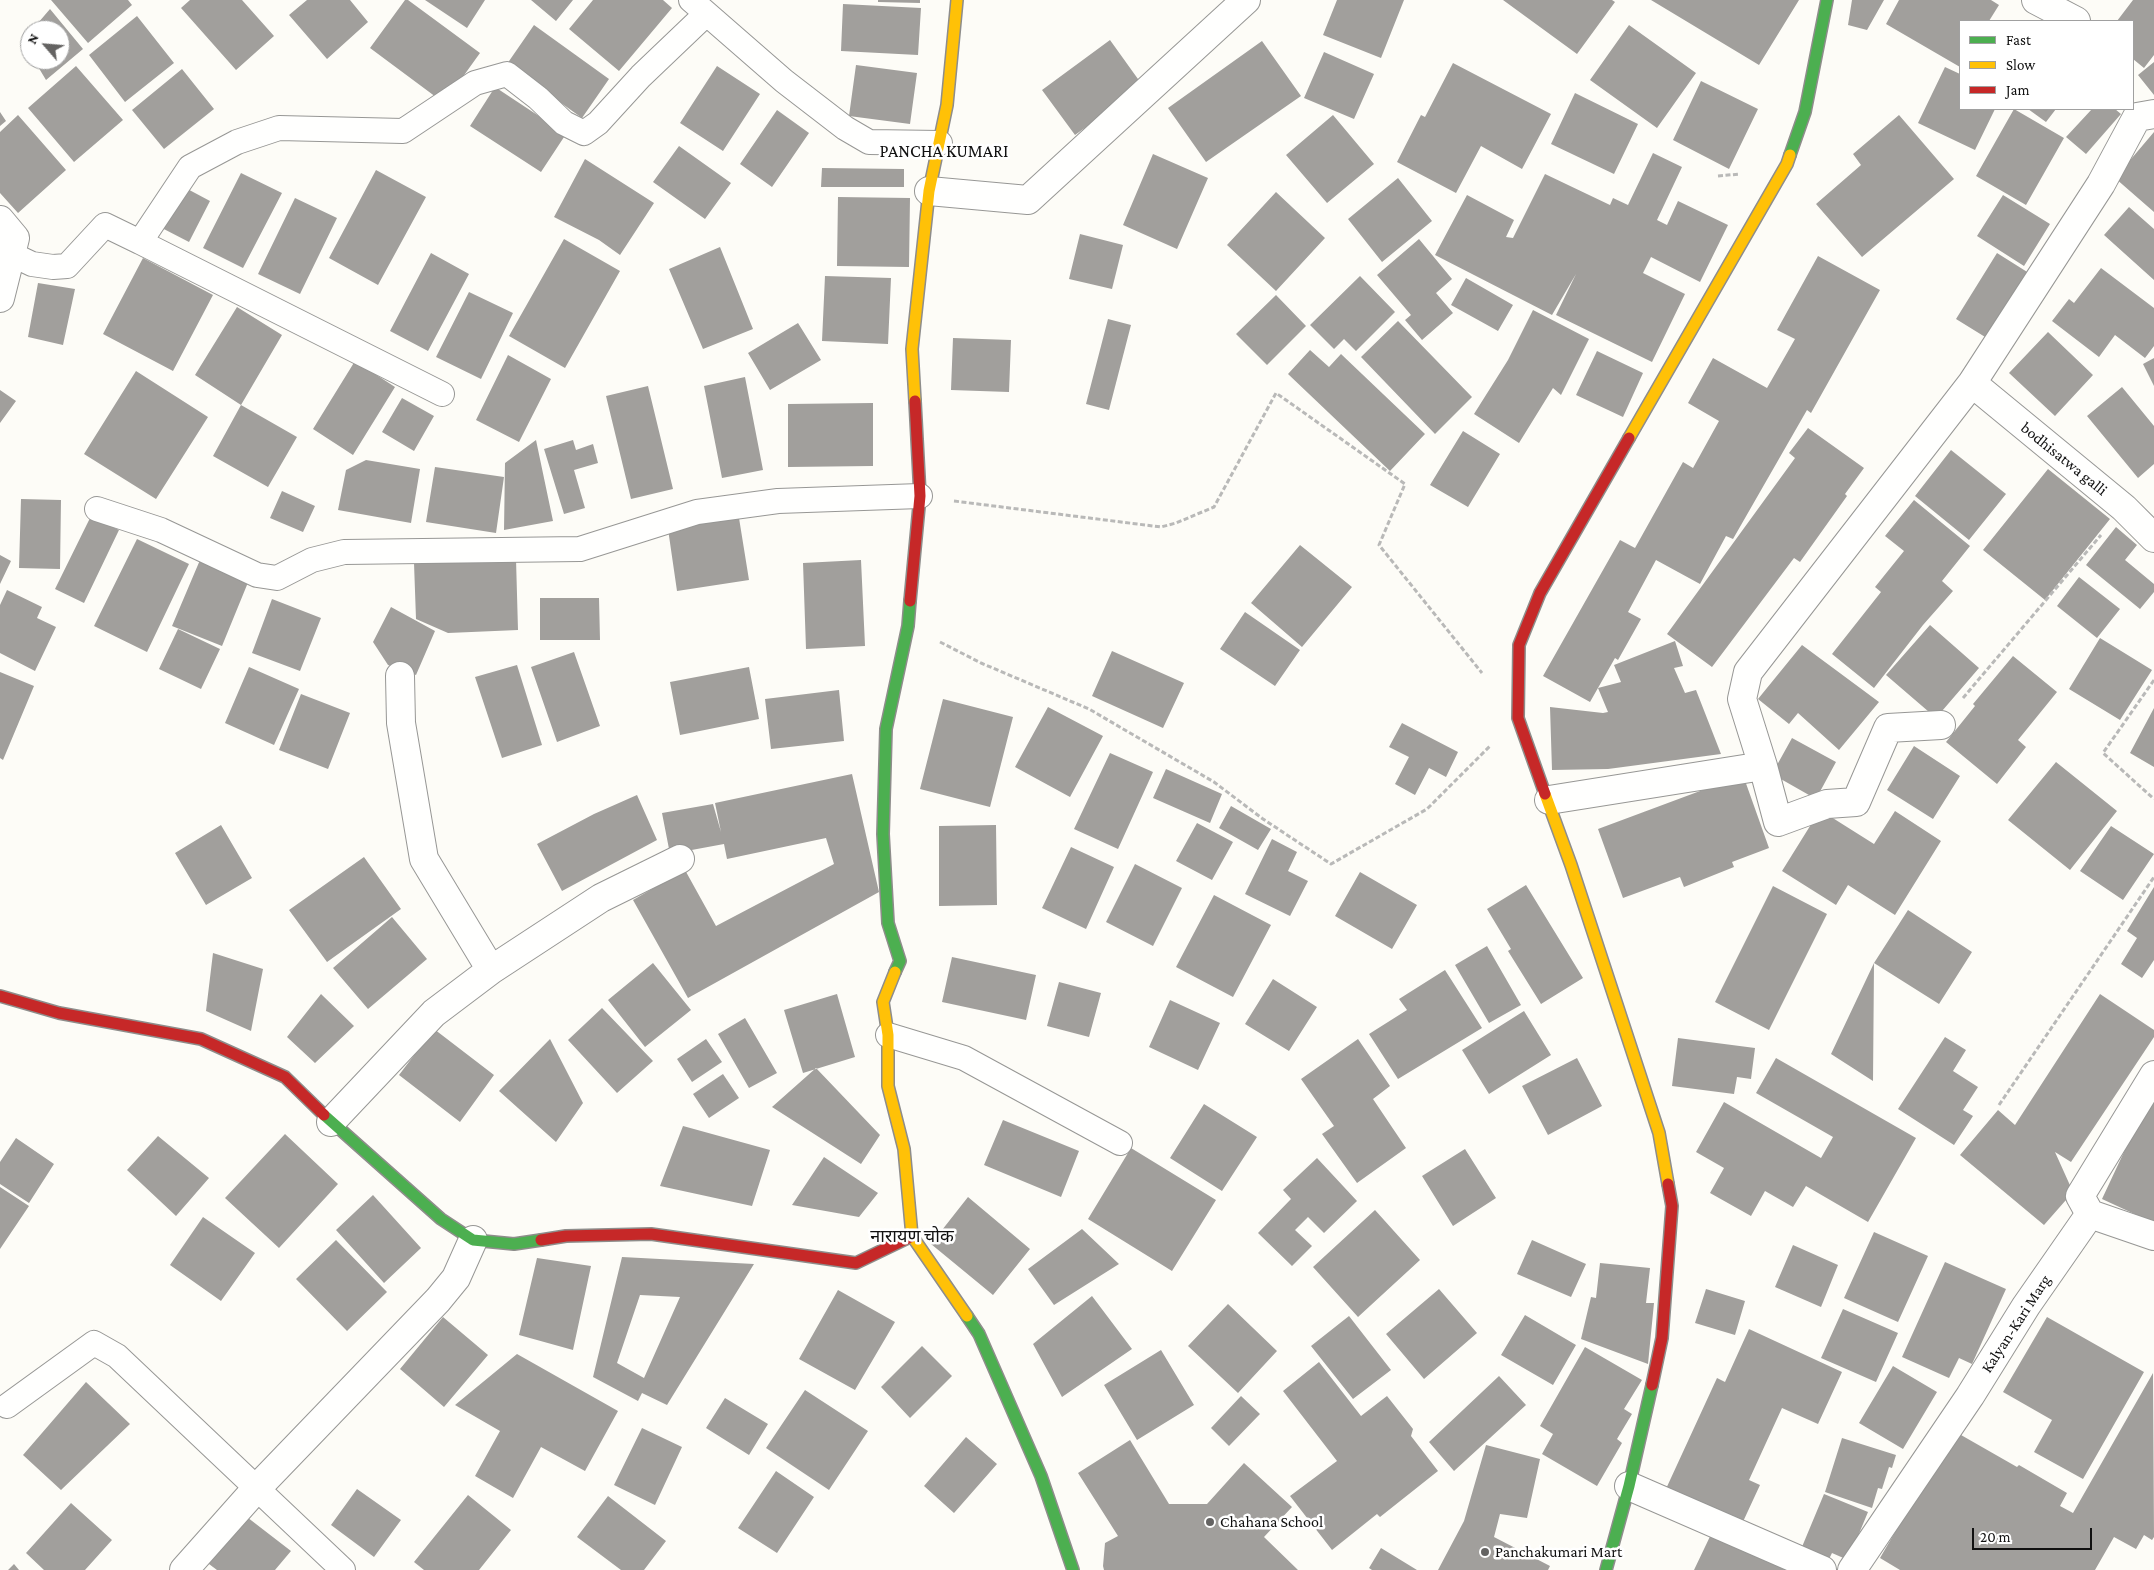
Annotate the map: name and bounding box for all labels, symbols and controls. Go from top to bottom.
north arrow [20,20,70,70]
legend [1959,20,2134,110]
text: N [23,31,42,47]
text: Fast [2006,32,2031,48]
text: Slow [2006,57,2035,73]
text: Jam [2006,82,2029,98]
district label: PANCHA KUMARI [871,140,1017,162]
street label: bodhisatwa galli [2017,418,2111,500]
district label: नारायण चोक [870,1225,954,1247]
street label: Kalyan-Kari Marg [1977,1271,2055,1377]
place label: Chahana School [1220,1512,1323,1532]
marker: Chahana School [1204,1516,1216,1528]
scale bar [1974,1518,2094,1550]
text: 20 m [1980,1529,2011,1545]
place label: Panchakumari Mart [1495,1542,1622,1562]
marker: Panchakumari Mart [1479,1546,1491,1558]

